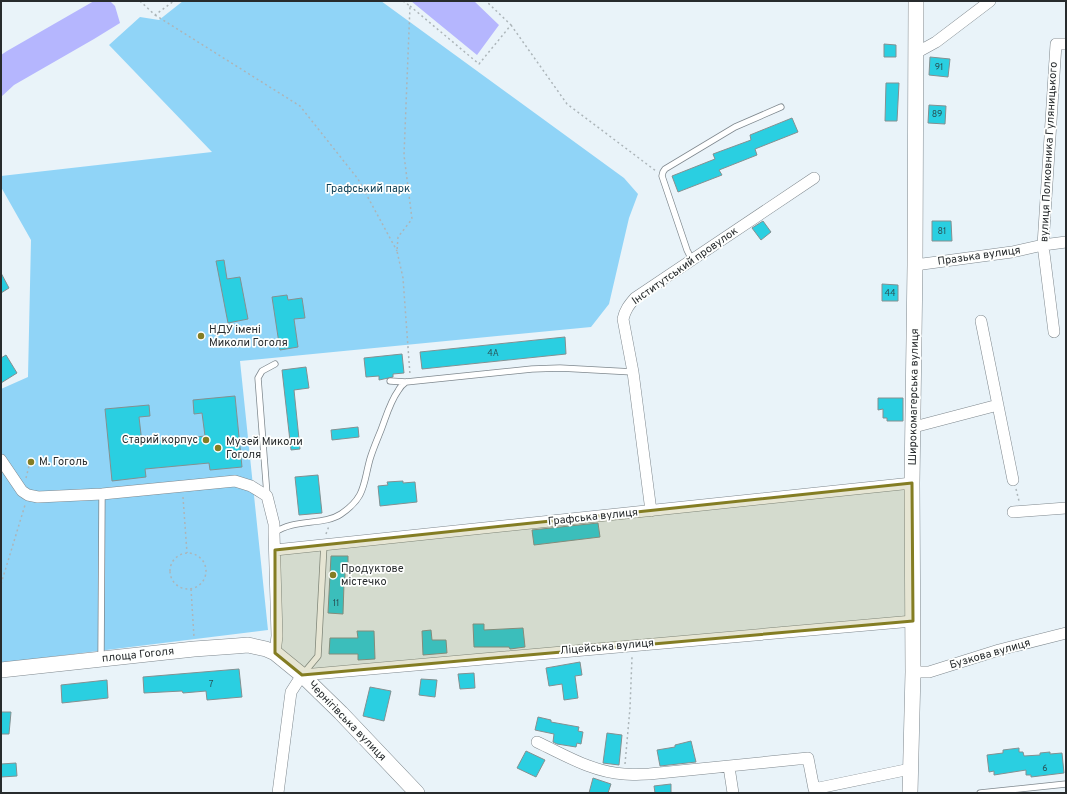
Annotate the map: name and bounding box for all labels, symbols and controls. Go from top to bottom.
street label: вулиця Полковника Гуляницького [1037,61,1061,243]
house number: 91 [935,62,943,73]
house number: 89 [932,109,942,120]
park label: Графський парк [326,182,410,196]
street label: Інститутський провулок [629,224,741,308]
house number: 81 [938,226,946,237]
street label: Празька вулиця [937,243,1021,269]
house number: 44 [884,288,896,299]
place label: НДУ імені Миколи Гоголя [209,323,288,350]
street label: Широкомагерська вулиця [906,328,922,466]
marker: НДУ імені Миколи Гоголя [196,331,206,341]
house number: 4А [487,348,499,359]
place label: Старий корпус [122,433,198,447]
marker: Старий корпус [201,435,211,445]
place label: Музей Миколи Гоголя [226,435,303,462]
marker: Музей Миколи Гоголя [213,443,223,453]
place label: М. Гоголь [39,455,88,469]
marker: М. Гоголь [26,457,36,467]
street label: Графська вулиця [547,505,639,529]
place label: Продуктове містечко [341,562,404,589]
marker: Продуктове містечко [328,570,338,580]
house number: 11 [333,598,339,609]
street label: Ліцейська вулиця [559,636,655,658]
street label: Бузкова вулиця [948,636,1032,672]
street label: площа Гоголя [101,644,175,666]
street label: Чернігівська вулиця [305,678,389,764]
house number: 7 [209,679,214,690]
house number: 6 [1042,763,1048,774]

